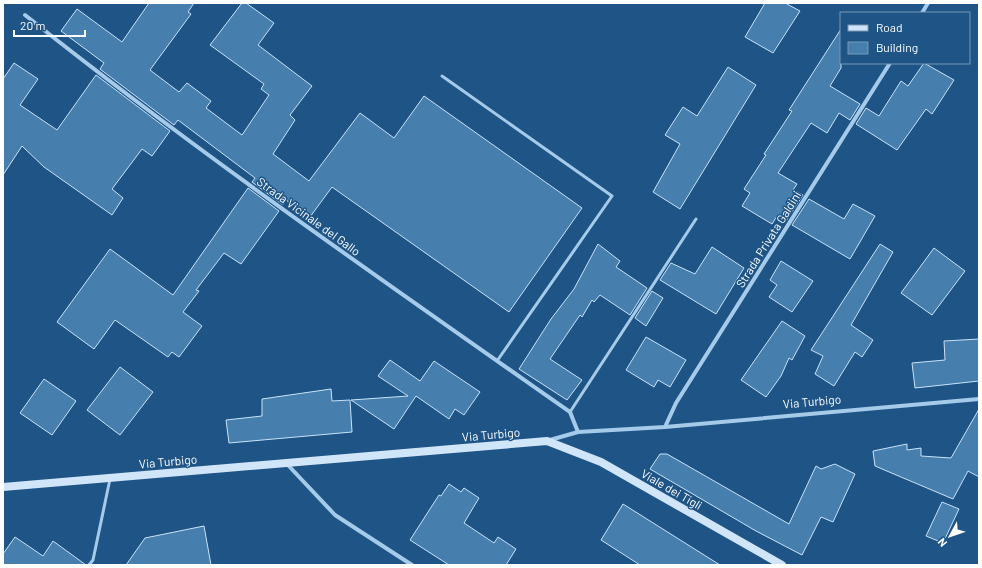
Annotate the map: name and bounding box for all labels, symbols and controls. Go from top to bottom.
scale bar [14,12,85,38]
legend [840,12,970,64]
text: 20 m [20,18,46,32]
text: Road [876,20,903,34]
text: Building [876,40,918,54]
street label: Strada Vicinale del Gallo [255,174,363,258]
street label: Strada Privata Galdini [733,188,803,290]
street label: Via Turbigo [782,391,842,411]
street label: Via Turbigo [461,424,521,444]
street label: Via Turbigo [138,451,198,471]
street label: Viale dei Tigli [639,466,705,512]
north arrow [930,516,970,556]
text: N [935,536,949,550]

